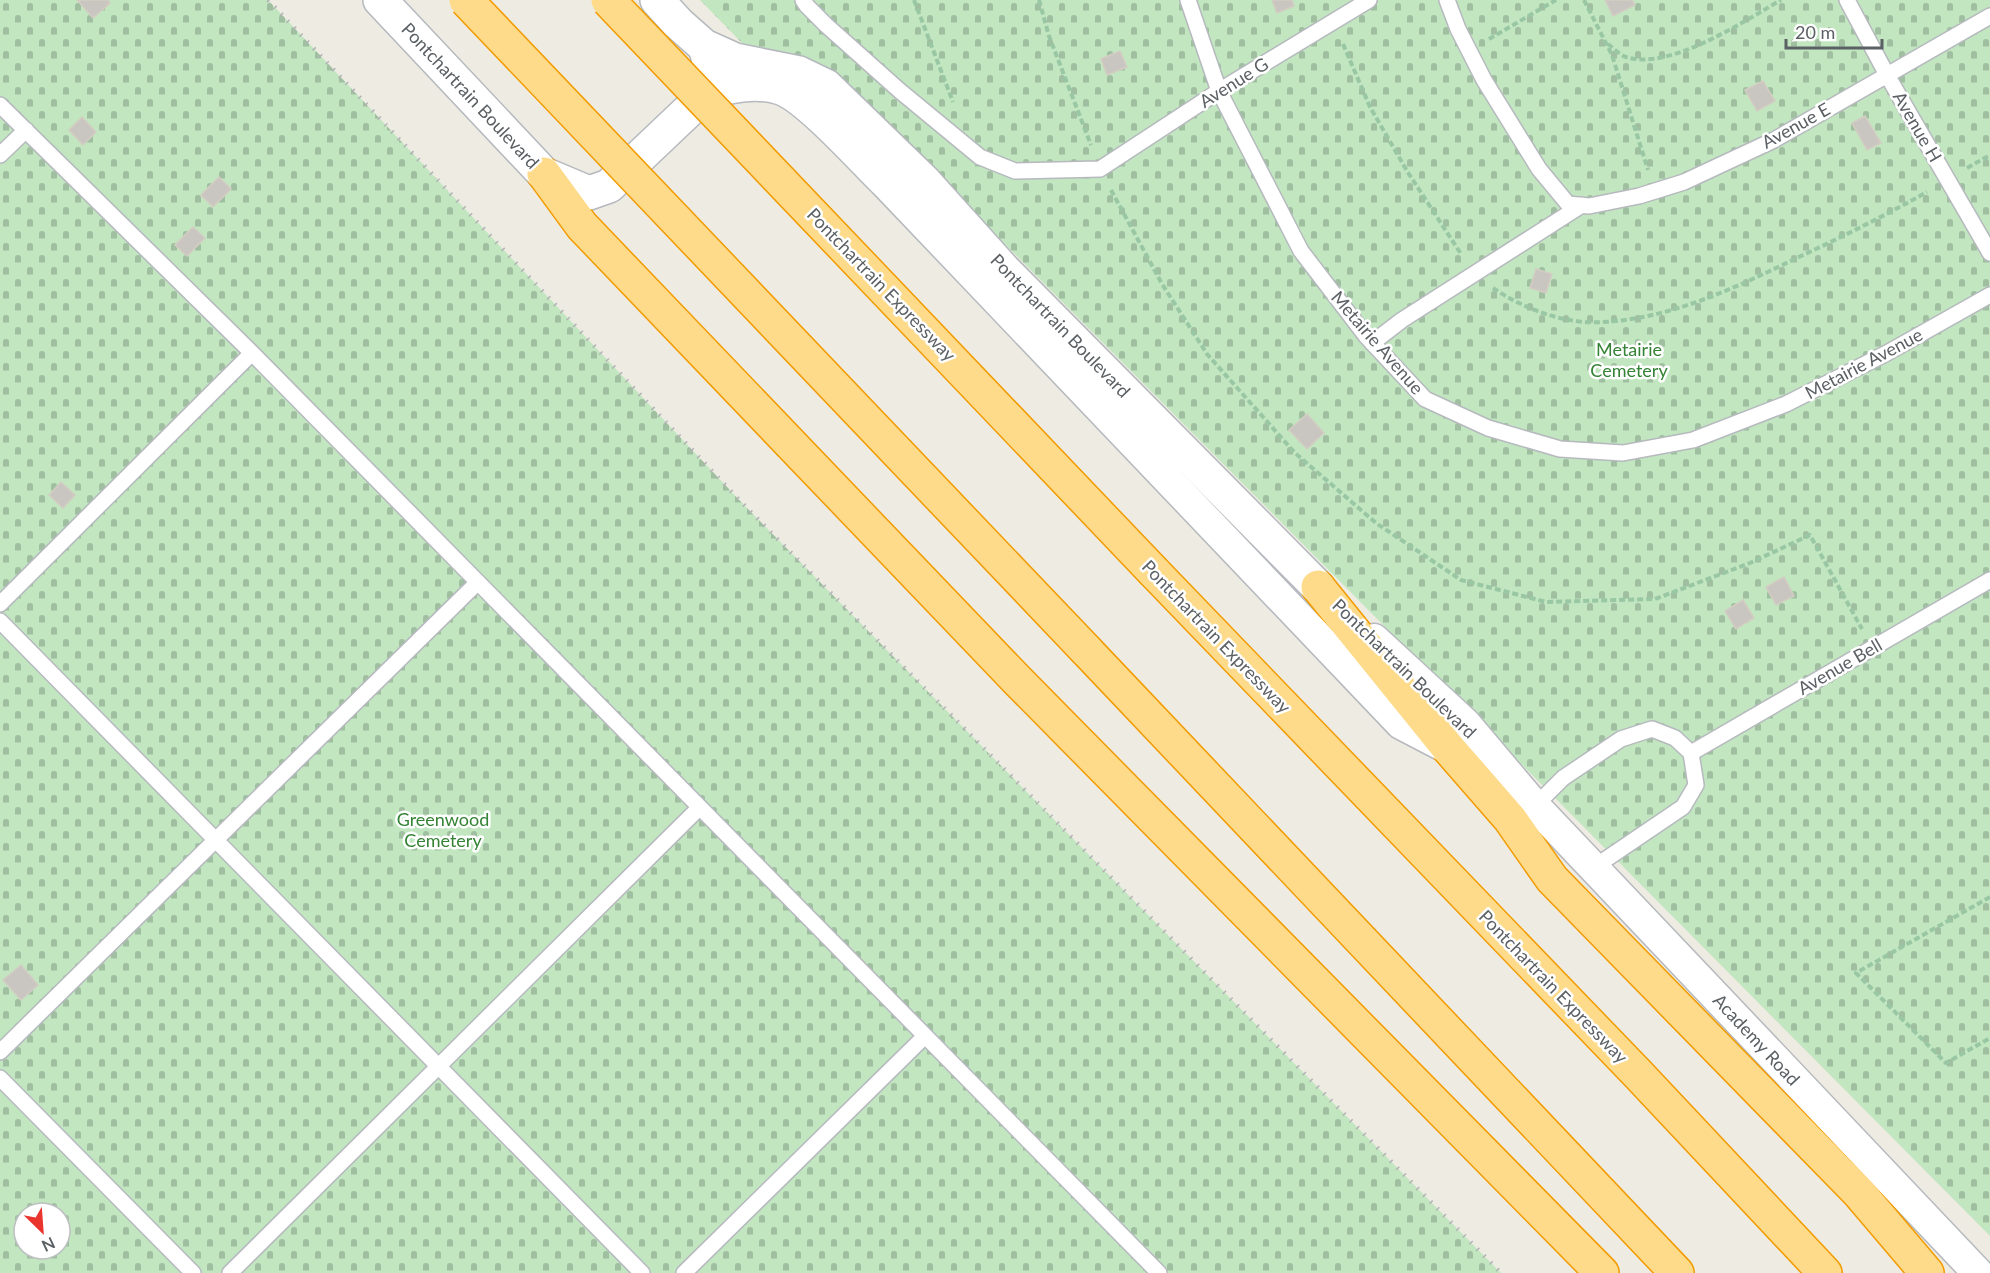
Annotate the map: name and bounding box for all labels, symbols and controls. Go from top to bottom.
scale bar [1786,12,1882,50]
street label: Pontchartrain Boulevard [397,18,544,173]
text: 20 m [1795,21,1835,43]
street label: Avenue G [1195,52,1272,112]
street label: Avenue H [1889,87,1947,166]
street label: Avenue E [1758,97,1833,153]
street label: Pontchartrain Expressway [803,203,961,366]
street label: Pontchartrain Boulevard [986,249,1135,402]
street label: Metairie Avenue [1327,286,1429,398]
street label: Metairie Avenue [1801,323,1926,403]
park label: Metairie Cemetery [1590,338,1668,381]
street label: Pontchartrain Expressway [1138,555,1296,718]
street label: Pontchartrain Boulevard [1328,594,1481,743]
street label: Avenue Bell [1793,633,1886,699]
park label: Greenwood Cemetery [397,808,489,851]
street label: Pontchartrain Expressway [1475,905,1633,1068]
street label: Academy Road [1709,989,1805,1090]
north arrow [12,1201,72,1261]
text: N [39,1234,58,1256]

